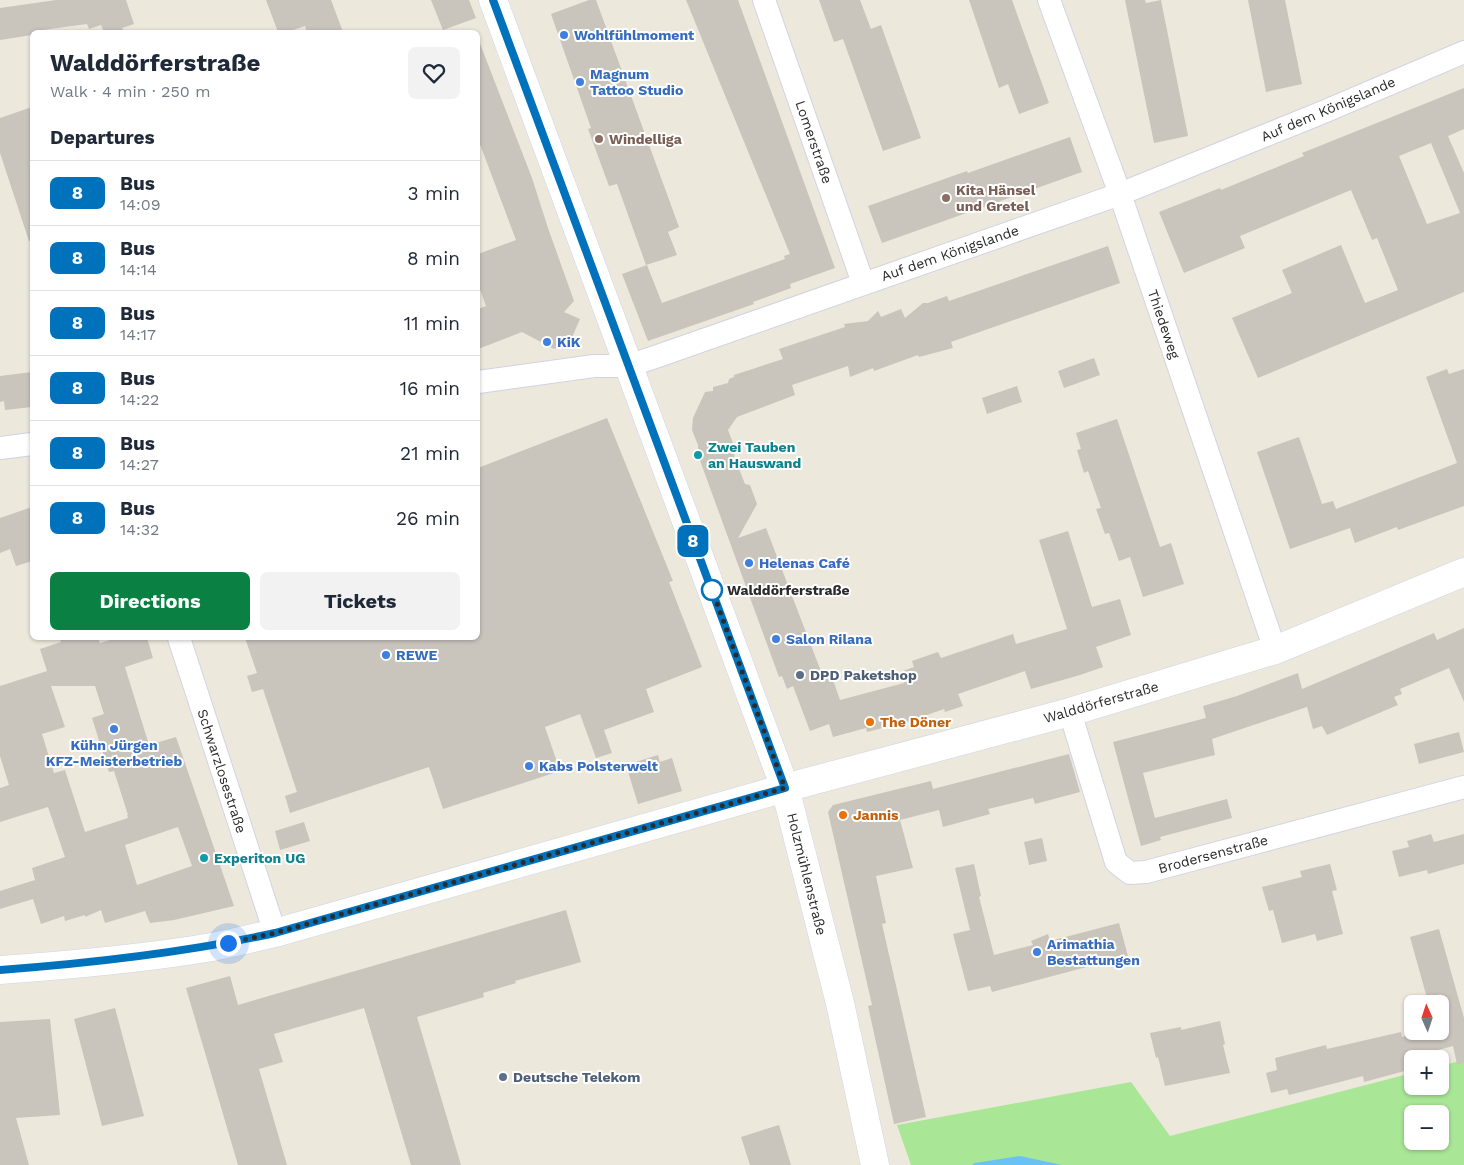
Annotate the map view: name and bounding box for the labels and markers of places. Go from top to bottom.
place label: Wohlfühlmoment [574,27,694,43]
marker: Wohlfühlmoment [558,29,570,41]
place label: Magnum Tattoo Studio [590,66,683,98]
marker: Magnum Tattoo Studio [574,76,586,88]
place label: Windelliga [609,131,683,147]
marker: Windelliga [593,133,605,145]
place label: Kita Hänsel und Gretel [956,182,1036,214]
marker: Kita Hänsel und Gretel [940,192,952,204]
place label: KiK [557,334,581,350]
marker: KiK [541,336,553,348]
place label: Zwei Tauben an Hauswand [708,439,801,471]
marker: Zwei Tauben an Hauswand [692,449,704,461]
place label: Helenas Café [759,555,850,571]
marker: Helenas Café [743,557,755,569]
marker: Walddörferstraße [701,579,723,601]
place label: Walddörferstraße [727,582,850,598]
place label: Salon Rilana [786,631,873,647]
marker: Salon Rilana [770,633,782,645]
place label: REWE [396,647,437,663]
marker: REWE [380,649,392,661]
place label: DPD Paketshop [810,667,917,683]
marker: DPD Paketshop [794,669,806,681]
place label: The Döner [880,714,951,730]
marker: The Döner [864,716,876,728]
marker: Kühn Jürgen KFZ-Meisterbetrieb [108,723,120,735]
place label: Kühn Jürgen KFZ-Meisterbetrieb [46,737,182,769]
place label: Kabs Polsterwelt [539,758,658,774]
marker: Kabs Polsterwelt [523,760,535,772]
place label: Jannis [853,807,899,823]
marker: Jannis [837,809,849,821]
place label: Experiton UG [214,850,305,866]
marker: Experiton UG [198,852,210,864]
place label: Arimathia Bestattungen [1047,936,1140,968]
marker: Arimathia Bestattungen [1031,946,1043,958]
place label: Deutsche Telekom [513,1069,640,1085]
marker: Deutsche Telekom [497,1071,509,1083]

